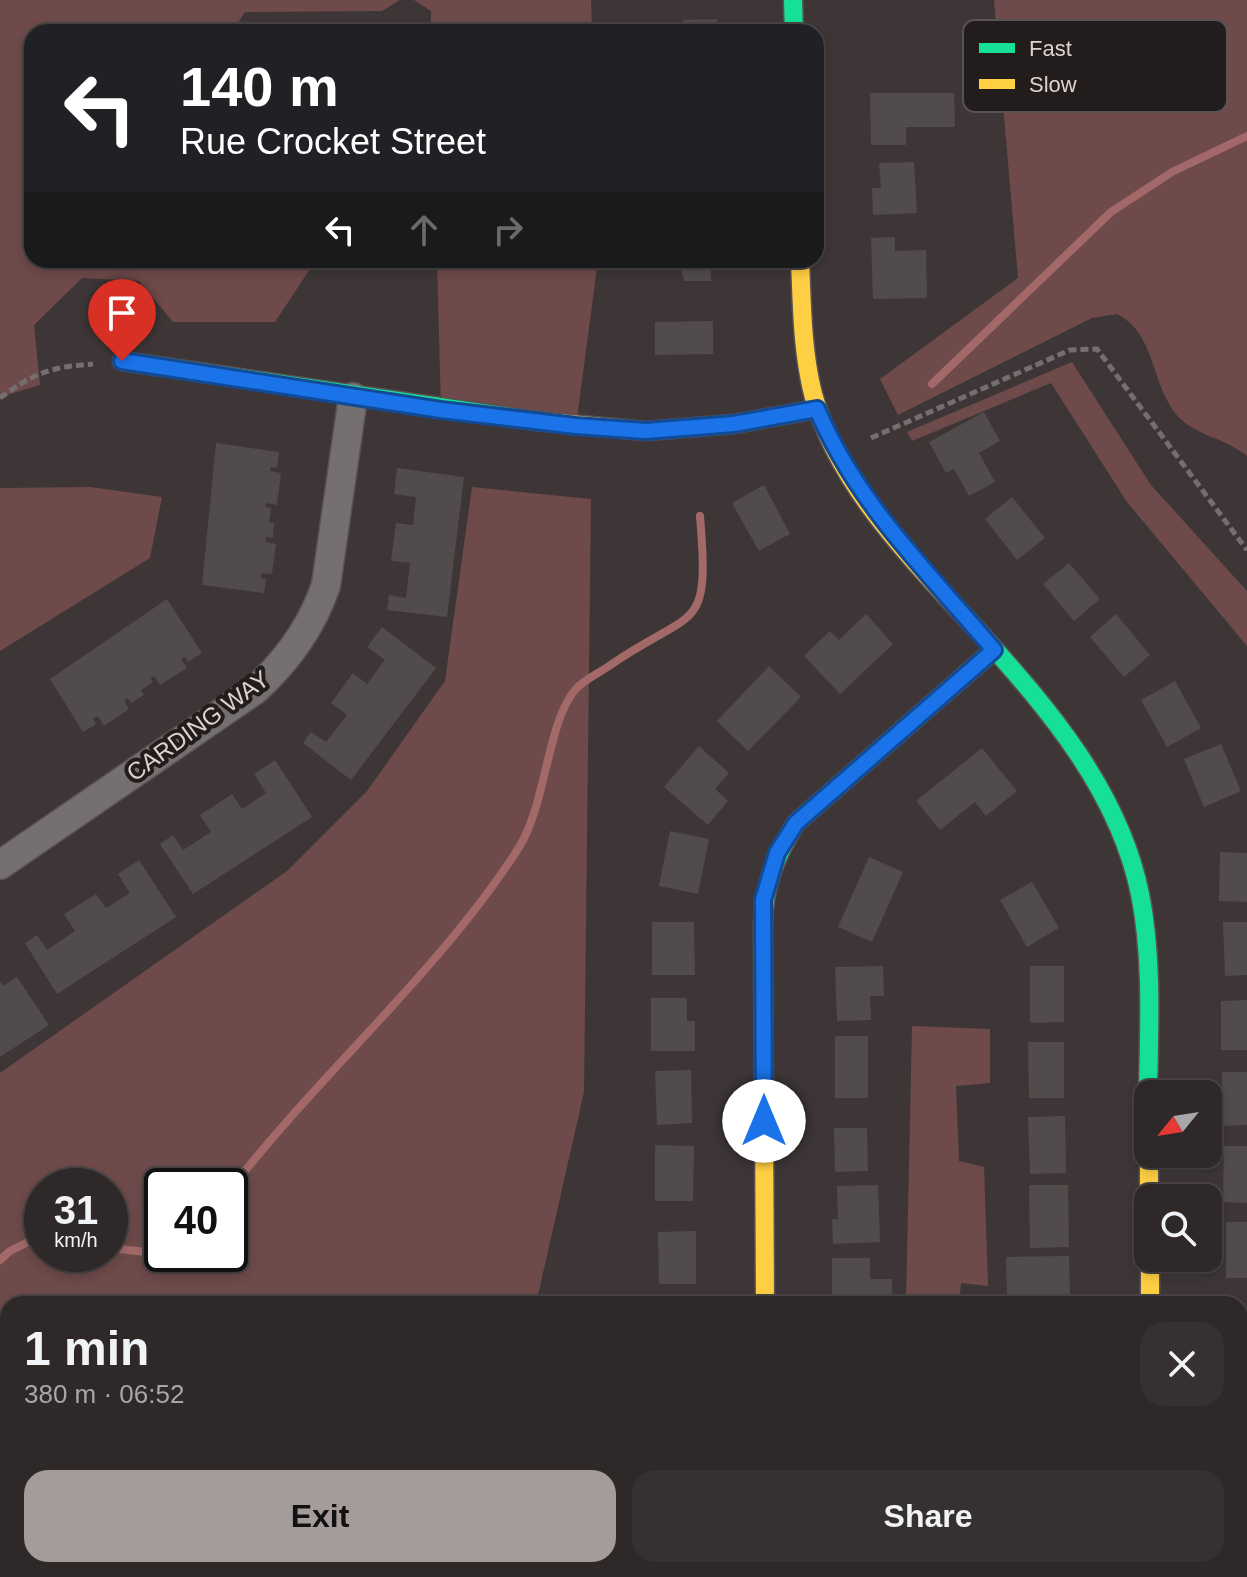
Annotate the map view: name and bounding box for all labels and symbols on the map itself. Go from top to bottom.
legend [963,20,1227,112]
text: Fast [1029,36,1072,61]
text: Slow [1029,72,1077,97]
pin [88,279,156,361]
street label: CARDING WAY [121,665,274,786]
position arrow [722,1079,806,1163]
north arrow [1134,1080,1222,1168]
speed limit sign: 40 [144,1168,248,1272]

